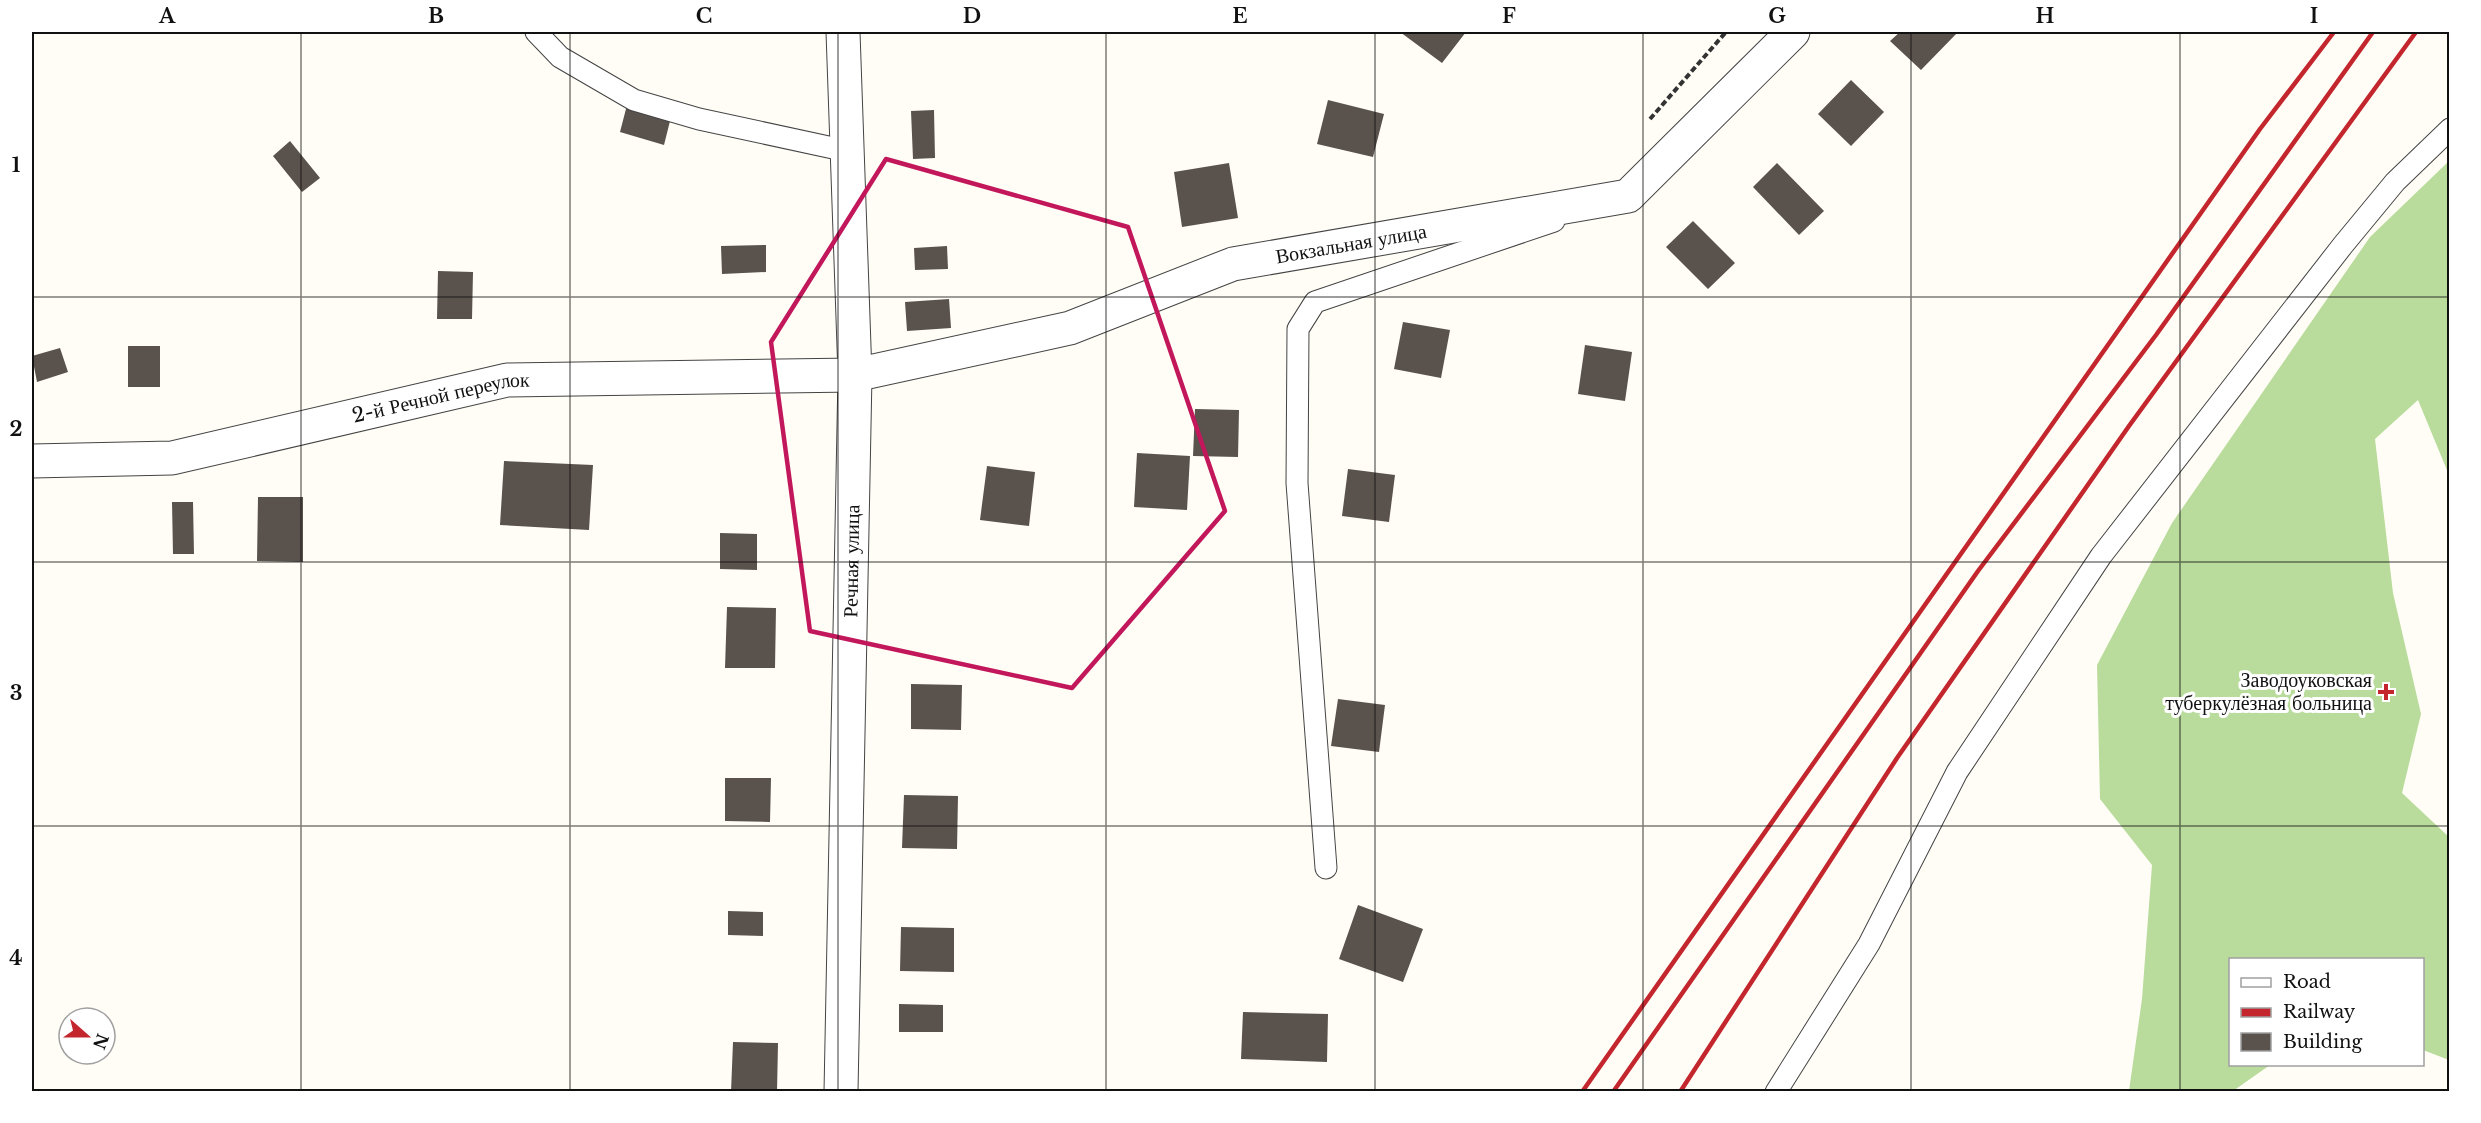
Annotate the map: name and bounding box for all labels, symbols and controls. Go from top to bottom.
text: A [158,4,176,28]
text: B [428,4,444,28]
text: C [696,4,712,28]
text: D [963,4,981,28]
text: E [1232,4,1248,28]
text: F [1502,4,1516,28]
text: G [1768,4,1786,28]
text: H [2036,4,2055,28]
text: I [2310,4,2318,28]
text: 1 [12,153,21,177]
street label: Вокзальная улица [1274,219,1428,268]
street label: 2-й Речной переулок [350,368,530,428]
text: 2 [9,417,23,441]
street label: Речная улица [838,504,864,618]
place label: Заводоуковская туберкулёзная больница [2165,668,2372,715]
text: 3 [10,681,22,705]
marker: Заводоуковская туберкулёзная больница [2377,683,2395,701]
text: 4 [9,946,23,970]
legend [2229,958,2424,1066]
text: Road [2283,971,2331,993]
text: Railway [2283,1001,2356,1023]
north arrow [57,1006,117,1066]
text: N [89,1031,113,1052]
text: Building [2283,1031,2362,1053]

